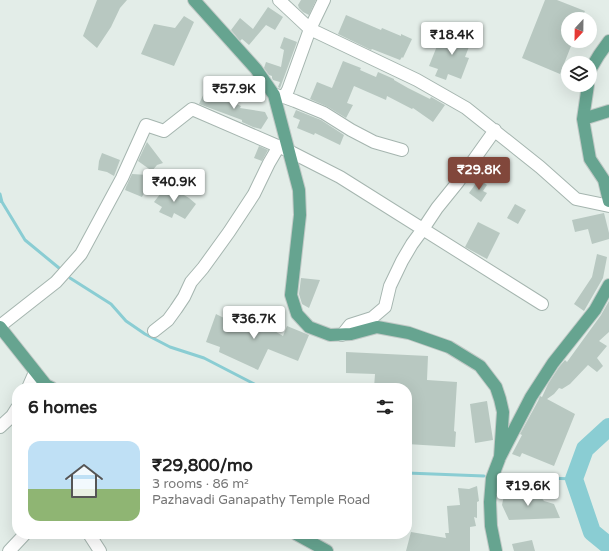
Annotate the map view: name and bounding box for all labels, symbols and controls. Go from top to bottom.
north arrow [561,12,597,48]
map controls [561,12,597,92]
pin: ₹18.4K [419,22,485,56]
text: ₹18.4K [430,27,474,43]
button: layers [561,56,597,92]
pin: ₹57.9K [201,76,267,110]
text: ₹57.9K [212,81,256,97]
pin: ₹29.8K [446,157,512,191]
text: ₹29.8K [457,162,501,178]
pin: ₹40.9K [141,169,207,203]
text: ₹40.9K [152,174,196,190]
pin: ₹36.7K [221,306,287,340]
text: ₹36.7K [232,311,276,327]
icon: filters [374,396,396,418]
text: 6 homes [28,397,97,418]
text: ₹29,800/mo [152,455,253,476]
icon: home [60,457,108,505]
pin: ₹19.6K [495,473,561,507]
text: 3 rooms · 86 m² [152,476,249,492]
text: ₹19.6K [506,478,550,494]
text: Pazhavadi Ganapathy Temple Road [152,492,370,508]

